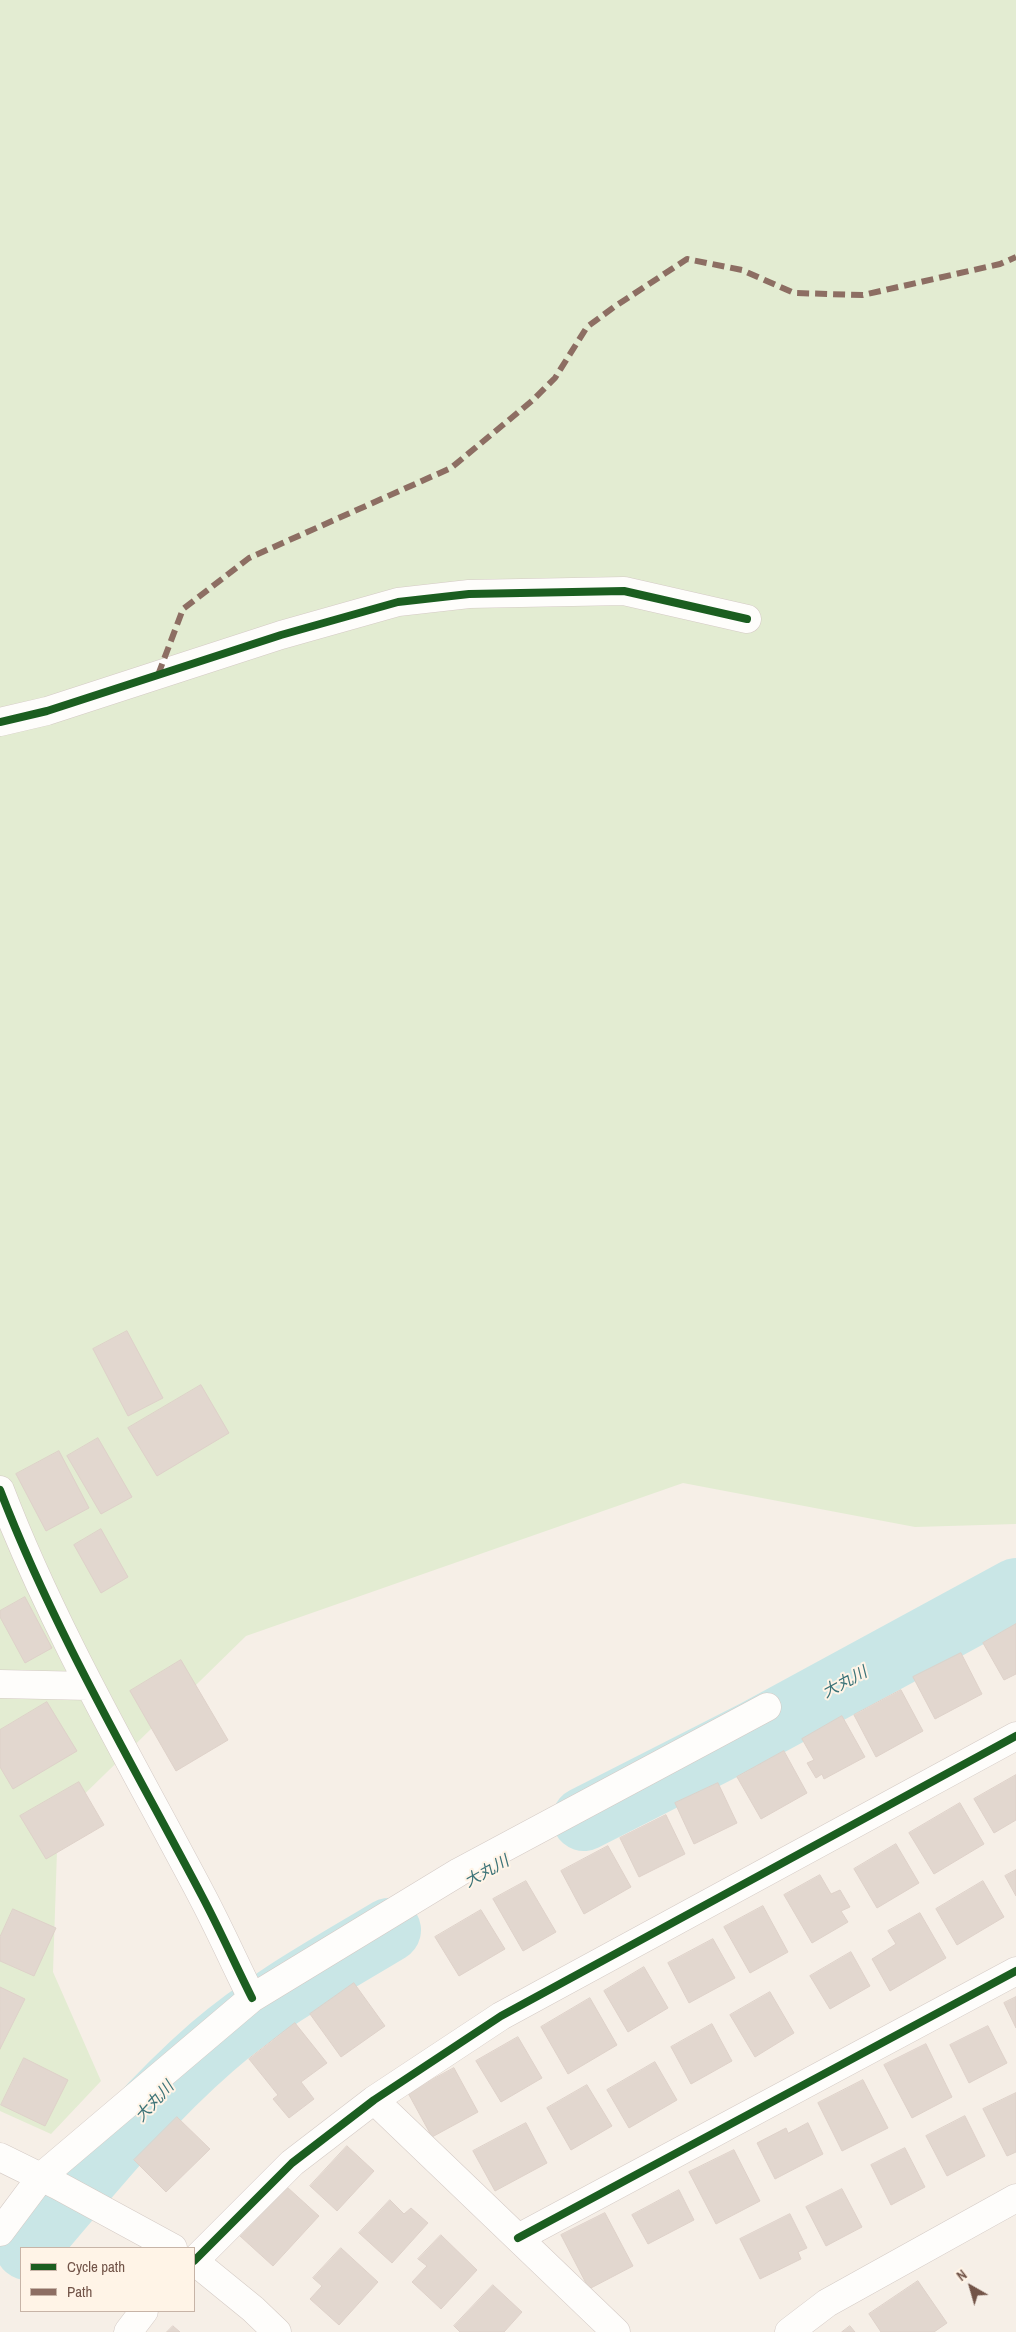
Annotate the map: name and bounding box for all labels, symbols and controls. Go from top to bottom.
water label: 大丸川 [819,1663,871,1703]
water label: 大丸川 [461,1852,513,1892]
water label: 大丸川 [132,2078,178,2126]
legend [20,2247,195,2312]
text: Cycle path [67,2256,125,2277]
north arrow [946,2262,996,2312]
text: N [953,2266,971,2285]
text: Path [67,2281,92,2302]

